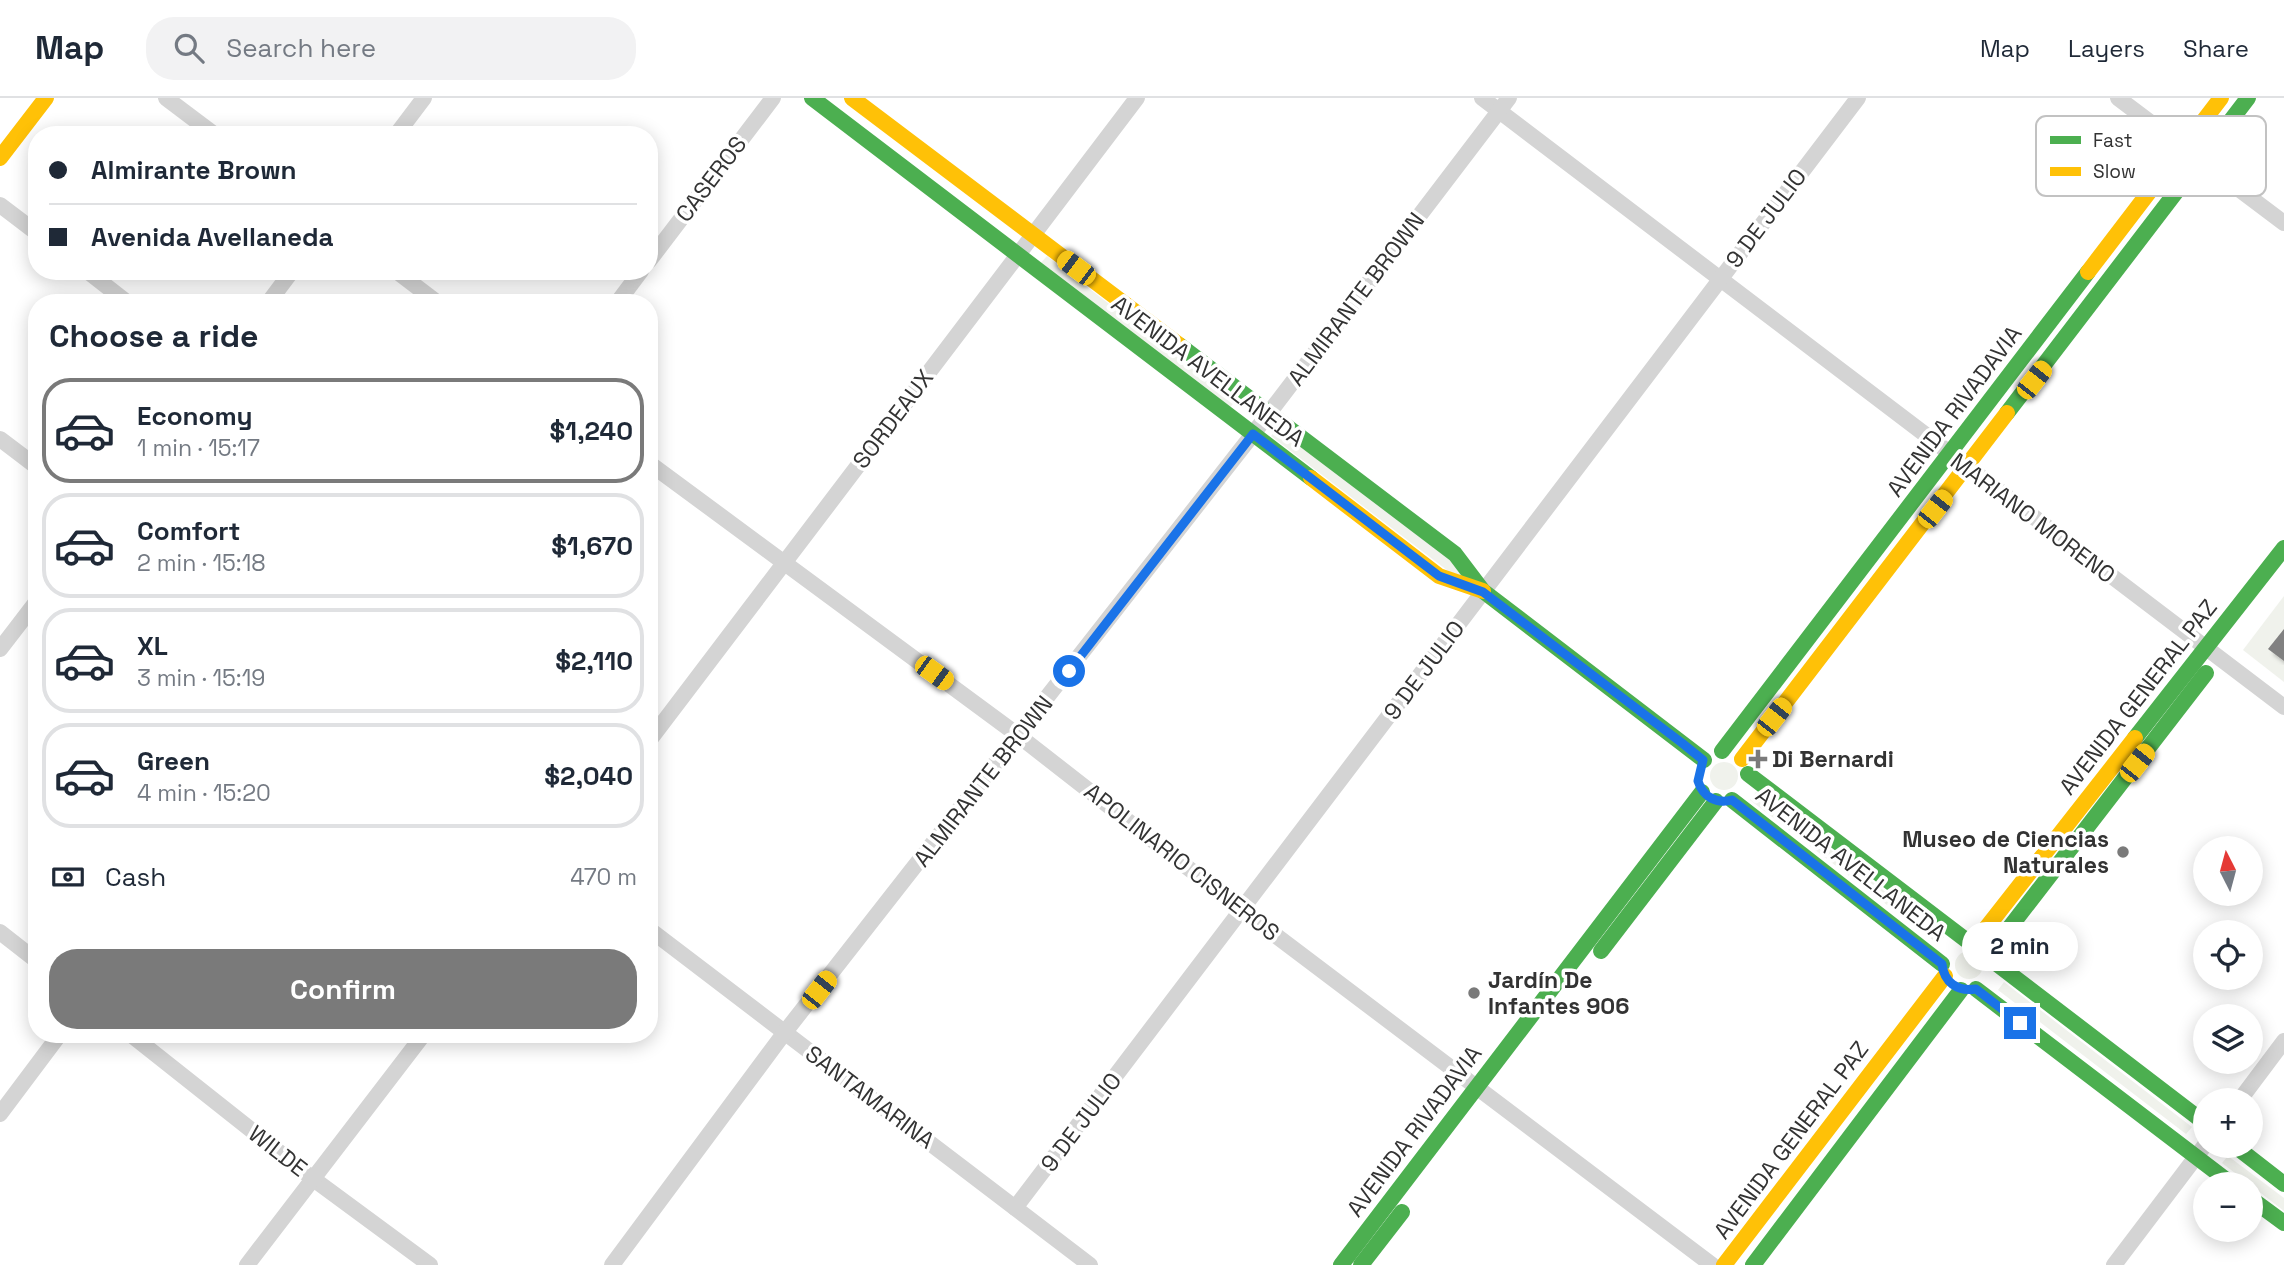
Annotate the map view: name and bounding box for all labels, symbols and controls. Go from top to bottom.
search box [146,17,636,80]
text: Map [35,27,104,69]
icon: search [170,29,208,67]
text: Search here [226,31,376,65]
text: Map [1980,33,2030,64]
text: Layers [2068,33,2145,64]
text: Share [2183,33,2249,64]
legend [2036,116,2266,196]
text: Fast [2093,128,2133,153]
street label: CASEROS [669,130,753,228]
text: Almirante Brown [91,153,297,187]
text: Slow [2093,159,2136,184]
street label: 9 DE JULIO [1719,162,1813,274]
street label: ALMIRANTE BROWN [1281,206,1431,392]
text: Avenida Avellaneda [91,220,334,254]
car [1053,247,1100,289]
street label: AVENIDA AVELLANEDA [1106,289,1310,453]
text: Choose a ride [49,316,259,356]
street label: AVENIDA RIVADAVIA [1880,319,2028,503]
car [2013,357,2056,403]
street label: SORDEAUX [846,364,940,474]
icon: car [53,399,116,462]
text: Economy [137,399,253,433]
text: $1,240 [549,414,633,448]
text: 1 min · 15:17 [137,433,260,463]
street label: MARIANO MORENO [1945,446,2121,590]
car [1914,486,1957,532]
icon: car [53,514,116,577]
text: Comfort [137,514,240,548]
text: $1,670 [551,529,633,563]
text: 2 min · 15:18 [137,548,266,578]
street label: AVENIDA GENERAL PAZ [2052,593,2224,801]
street label: 9 DE JULIO [1377,614,1471,726]
icon: car [53,629,116,692]
text: XL [137,629,168,663]
text: $2,110 [555,644,633,678]
car [911,652,958,694]
route start [1053,655,1085,687]
text: 3 min · 15:19 [137,663,265,693]
street label: ALMIRANTE BROWN [907,689,1059,873]
car [1753,694,1796,740]
car [2116,740,2159,786]
icon: car [53,744,116,807]
text: Green [137,744,210,778]
place label: Di Bernardi [1772,744,1894,774]
marker: Di Bernardi [1750,751,1766,767]
text: $2,040 [544,759,633,793]
street label: APOLINARIO CISNEROS [1078,776,1286,948]
text: 4 min · 15:20 [137,778,271,808]
street label: AVENIDA AVELLANEDA [1750,780,1952,948]
place label: Museo de Ciencias Naturales [1902,824,2109,880]
north arrow [2193,836,2263,906]
map controls [2193,836,2263,1242]
marker: Museo de Ciencias Naturales [2115,844,2131,860]
icon: cash [49,858,87,896]
text: Cash [105,860,166,894]
text: 470 m [570,862,637,892]
button: locate [2193,920,2263,990]
callout: 2 min [1962,922,2078,970]
text: 2 min [1990,931,2050,961]
button: Confirm [49,949,637,1029]
place label: Jardín De Infantes 906 [1488,965,1629,1021]
car [798,967,841,1013]
marker: Jardín De Infantes 906 [1466,985,1482,1001]
button: layers [2193,1004,2263,1074]
route end [2004,1007,2036,1039]
street label: AVENIDA GENERAL PAZ [1707,1035,1875,1245]
street label: SANTAMARINA [799,1039,941,1155]
street label: AVENIDA RIVADAVIA [1340,1039,1488,1223]
street label: 9 DE JULIO [1034,1066,1128,1178]
button: + [2193,1088,2263,1158]
street label: WILDE [243,1119,313,1183]
button: − [2193,1172,2263,1242]

